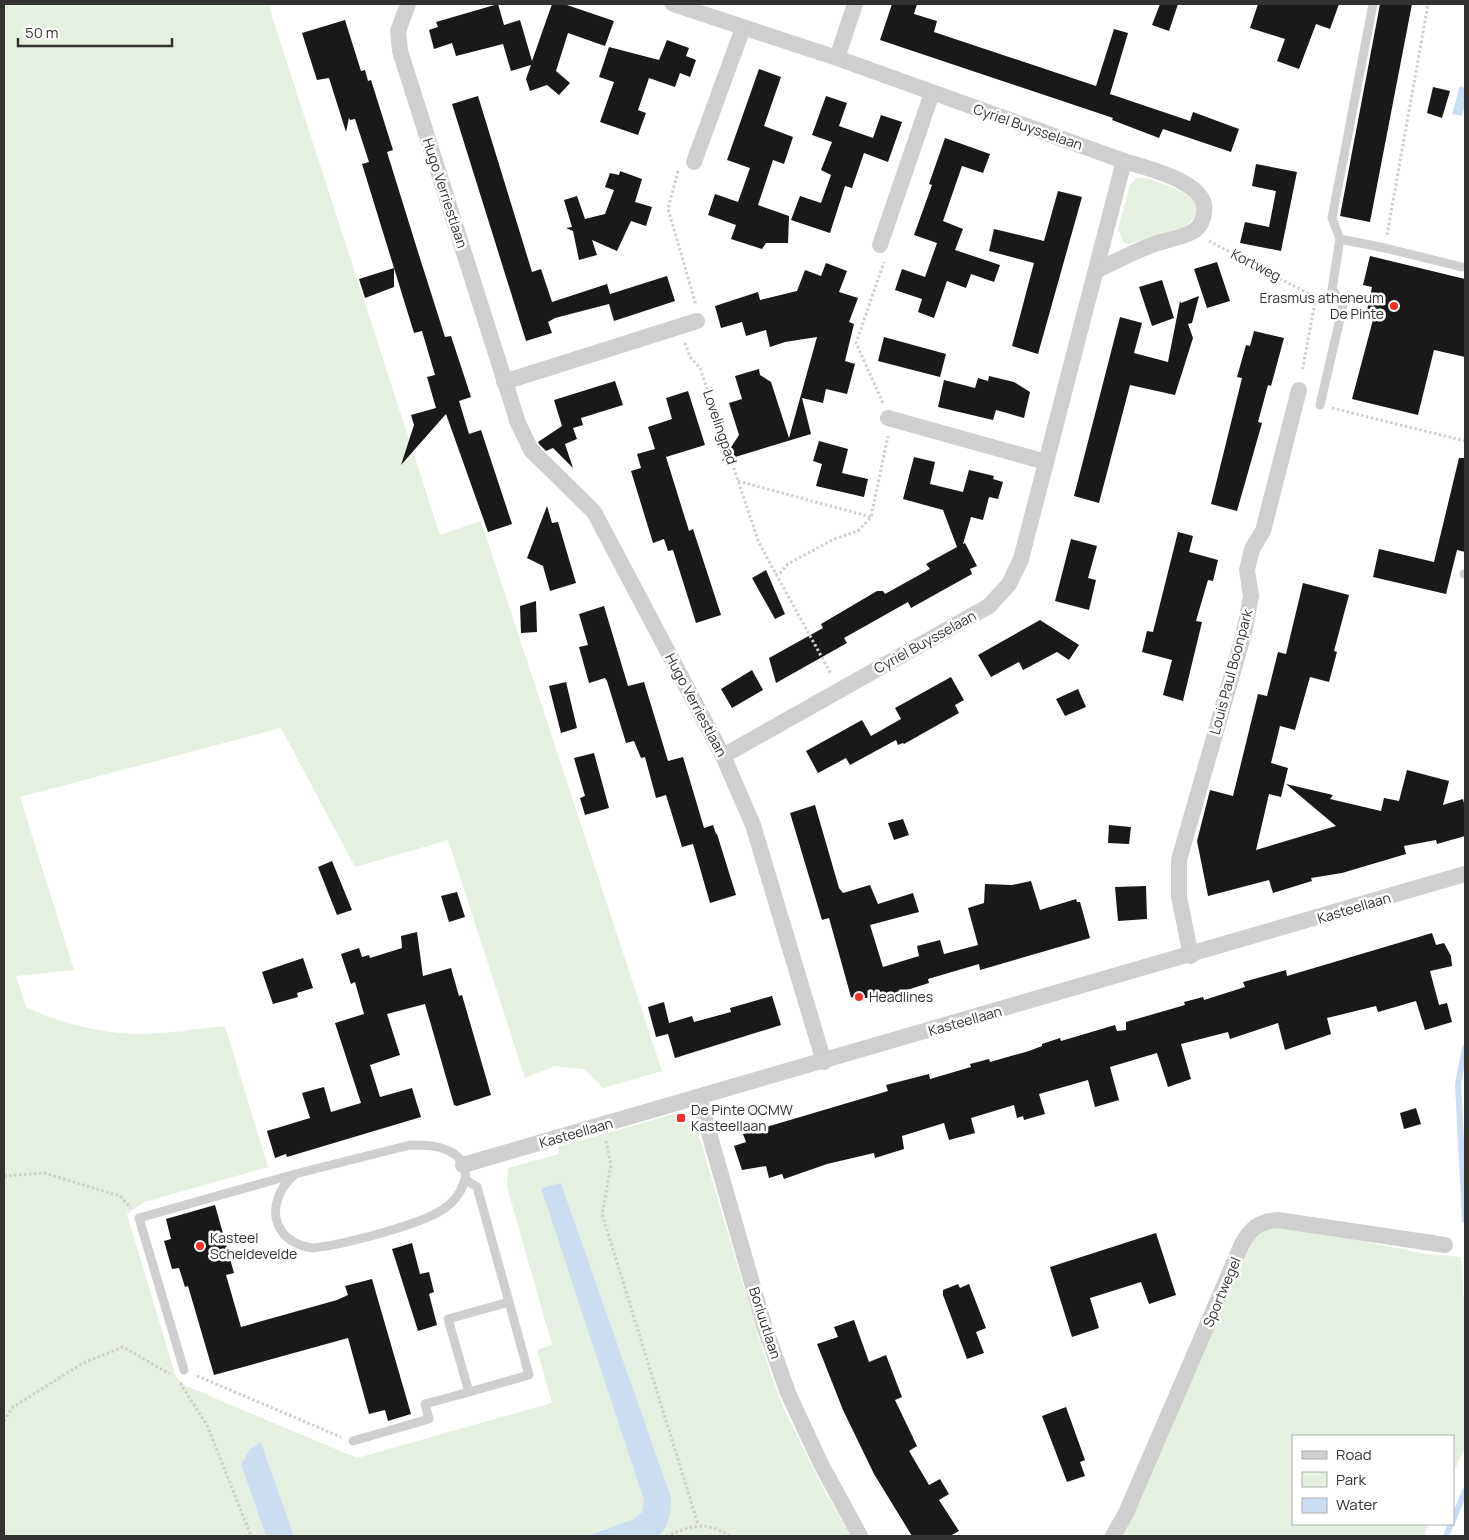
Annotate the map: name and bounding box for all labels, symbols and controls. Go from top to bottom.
scale bar [18,15,171,47]
text: 50 m [25,22,59,43]
street label: Cyriel Buysselaan [971,99,1085,154]
street label: Hugo Verriestlaan [419,135,472,250]
street label: Kortweg [1228,244,1284,285]
place label: Erasmus atheneum De Pinte [1259,288,1384,323]
marker: Erasmus atheneum De Pinte [1388,300,1400,312]
street label: Lovelingpad [699,387,742,467]
street label: Cyriel Buysselaan [870,606,979,678]
street label: Louis Paul Boonpark [1205,606,1257,737]
street label: Hugo Verriestlaan [661,650,732,760]
street label: Kasteellaan [1315,887,1393,928]
place label: Headlines [869,987,933,1006]
marker: Headlines [853,991,865,1003]
street label: Kasteellaan [926,1001,1004,1040]
place label: De Pinte OCMW Kasteellaan [691,1100,793,1135]
marker: De Pinte OCMW Kasteellaan [675,1112,687,1124]
street label: Kasteellaan [537,1113,615,1152]
place label: Kasteel Scheldevelde [210,1228,297,1263]
marker: Kasteel Scheldevelde [194,1240,206,1252]
street label: Sportwegel [1198,1254,1245,1330]
street label: Borluutlaan [745,1284,786,1361]
legend [1292,1435,1454,1525]
text: Road [1336,1444,1372,1465]
text: Park [1336,1469,1366,1490]
text: Water [1336,1494,1378,1515]

